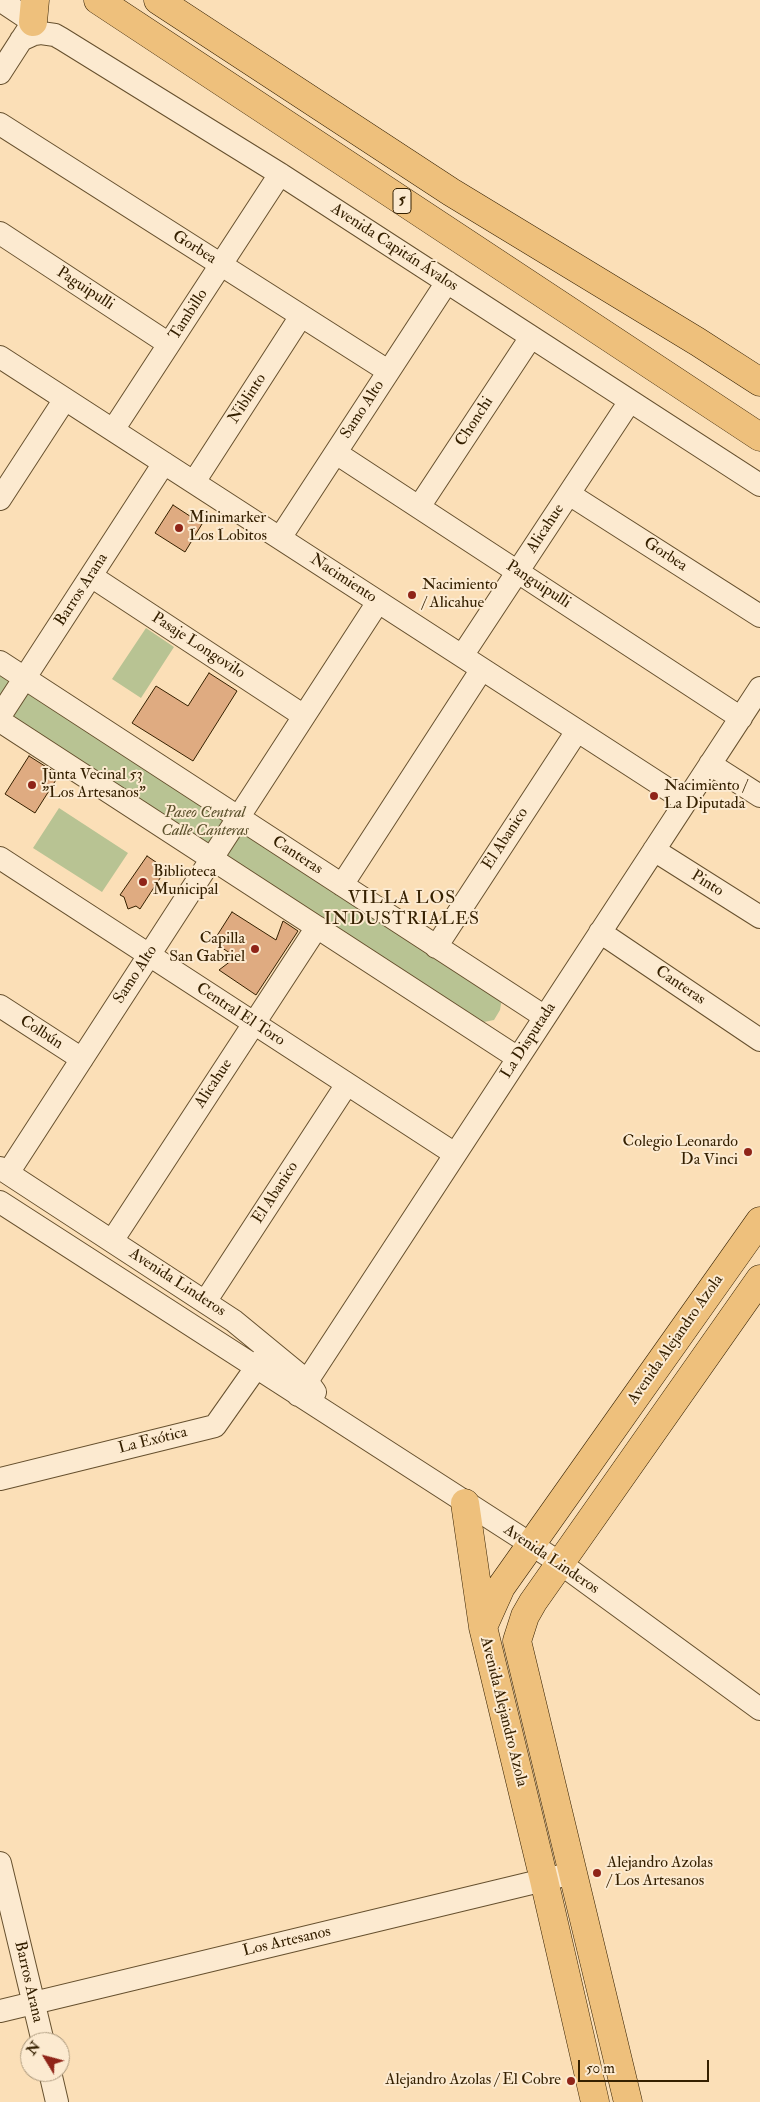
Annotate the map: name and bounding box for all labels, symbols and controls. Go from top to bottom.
road number: 5 [393,188,411,214]
street label: Avenida Capitán Ávalos [327,200,461,296]
street label: Gorbea [168,227,220,269]
street label: Paguipulli [53,263,117,315]
street label: Tambillo [165,286,213,344]
street label: Niblinto [225,370,271,428]
street label: Samo Alto [337,377,389,443]
street label: Chonchi [452,394,498,450]
street label: Alicahue [523,501,569,557]
place label: Minimarker Los Lobitos [189,509,267,547]
marker: Minimarker Los Lobitos [173,522,185,534]
street label: Gorbea [640,534,690,576]
street label: Barros Arana [51,550,113,630]
street label: Nacimiento [306,550,380,608]
street label: Panguipulli [502,557,574,613]
place label: Nacimiento / Alicahue [422,576,498,614]
marker: Nacimiento / Alicahue [406,589,418,601]
street label: Pasaje Longovilo [148,609,248,683]
place label: Junta Vecinal 53 "Los Artesanos" [42,766,146,804]
place label: Nacimiento / La Diputada [664,777,747,815]
marker: Junta Vecinal 53 "Los Artesanos" [26,779,38,791]
marker: Nacimiento / La Diputada [648,790,660,802]
park label: Paseo Central Calle Canteras [161,804,249,842]
street label: El Abanico [479,804,533,874]
street label: Canteras [268,833,326,879]
place label: Biblioteca Municipal [153,863,218,901]
street label: Pinto [687,867,727,901]
marker: Biblioteca Municipal [137,876,149,888]
district label: VILLA LOS INDUSTRIALES [323,888,481,931]
place label: Capilla San Gabriel [169,930,245,968]
street label: Samo Alto [110,942,162,1008]
marker: Capilla San Gabriel [249,943,261,955]
street label: Canteras [651,962,709,1010]
street label: Central El Toro [192,979,288,1051]
street label: La Disputada [497,999,561,1083]
street label: Colbún [16,1012,66,1054]
street label: Alicahue [191,1056,237,1112]
place label: Colegio Leonardo Da Vinci [623,1133,738,1171]
marker: Colegio Leonardo Da Vinci [742,1146,754,1158]
street label: El Abanico [249,1158,303,1228]
street label: Avenida Linderos [125,1245,229,1321]
street label: Avenida Alejandro Azola [624,1271,728,1409]
street label: La Exótica [117,1423,189,1459]
street label: Avenida Linderos [500,1521,602,1599]
street label: Avenida Alejandro Azola [475,1635,531,1789]
place label: Alejandro Azolas / Los Artesanos [607,1854,713,1892]
marker: Alejandro Azolas / Los Artesanos [591,1867,603,1879]
street label: Los Artesanos [241,1923,333,1961]
street label: Barros Arana [9,1939,47,2025]
north arrow [20,2032,70,2082]
text: N [23,2038,44,2058]
scale bar [580,2050,711,2082]
text: 50 m [586,2059,615,2078]
place label: Alejandro Azolas / El Cobre [385,2071,561,2091]
marker: Alejandro Azolas / El Cobre [565,2075,577,2087]

